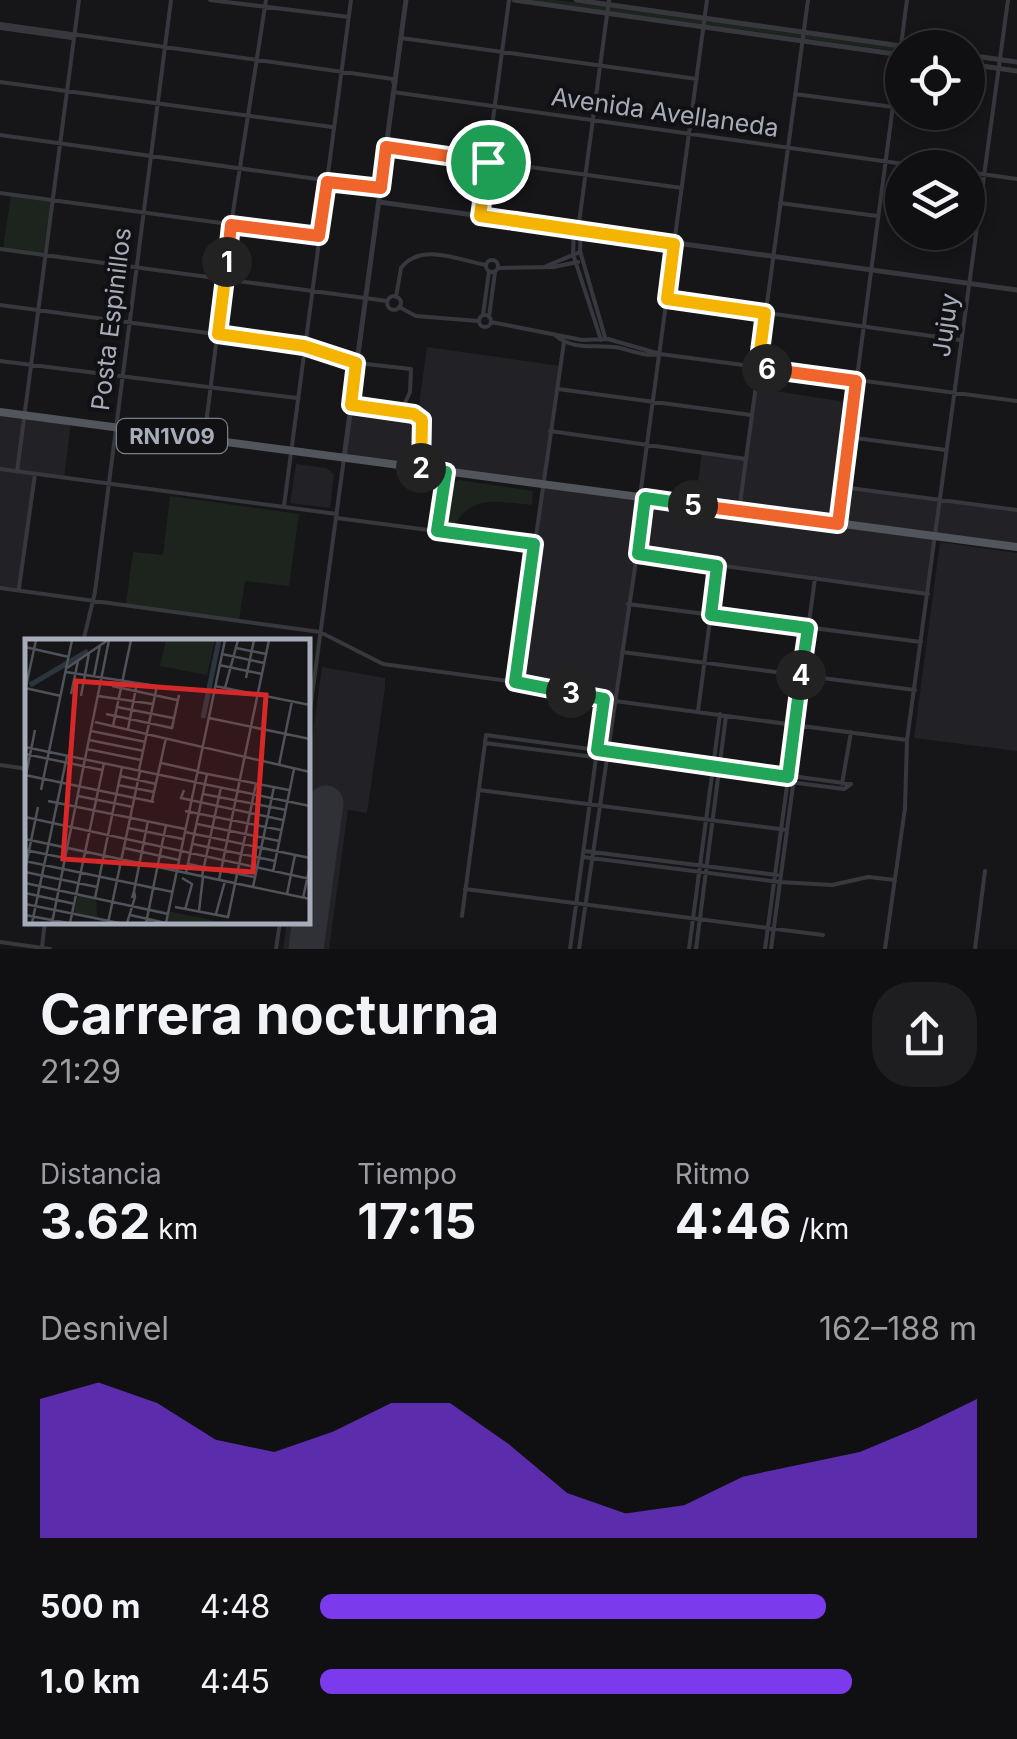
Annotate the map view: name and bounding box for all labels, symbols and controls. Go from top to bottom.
map controls [885,30,985,250]
button: locate [885,30,985,130]
street label: Avenida Avellaneda [549,81,781,143]
pin [446,120,531,205]
icon: arrive [461,135,516,190]
button: layers [885,150,985,250]
street label: Posta Espinillos [85,226,137,412]
pin: 1 [202,237,252,287]
text: 1 [221,245,233,279]
street label: Jujuy [926,291,964,359]
pin: 6 [742,344,792,394]
text: 6 [758,352,776,386]
road number: RN1V09 [117,419,227,453]
pin: 2 [396,443,446,493]
text: 2 [412,451,430,485]
pin: 5 [668,480,718,530]
text: 5 [684,488,702,522]
inset map [25,639,310,924]
pin: 4 [776,650,826,700]
text: 4 [792,658,810,692]
pin: 3 [546,668,596,718]
text: 3 [562,676,580,710]
text: Carrera nocturna [40,981,500,1047]
button: share [872,982,977,1087]
text: 21:29 [40,1052,121,1091]
text: Distancia [40,1157,162,1191]
text: Tiempo [357,1157,457,1191]
text: Ritmo [675,1157,750,1191]
text: 3.62 [40,1191,150,1251]
text: 17:15 [357,1191,477,1251]
text: 4:46 [675,1191,791,1251]
text: km [150,1212,198,1246]
text: /km [791,1212,849,1246]
text: Desnivel [40,1309,169,1348]
text: 162–188 m [819,1309,977,1348]
text: 500 m [40,1587,140,1626]
text: 4:48 [200,1587,270,1626]
text: 1.0 km [40,1662,140,1701]
text: 4:45 [200,1662,270,1701]

